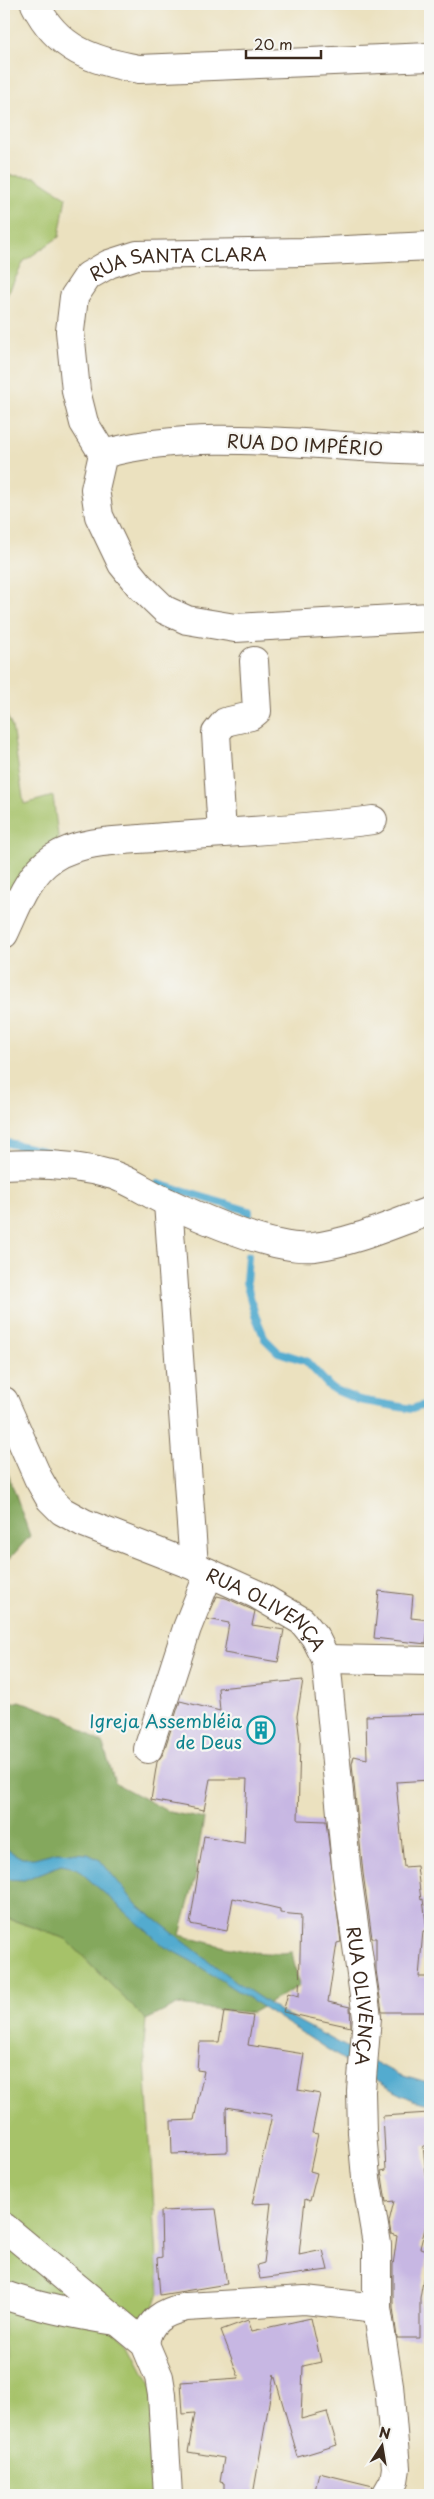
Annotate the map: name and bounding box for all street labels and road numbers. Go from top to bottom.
street label: RUA SANTA CLARA [83,239,267,286]
street label: RUA DO IMPÉRIO [226,426,384,462]
street label: RUA OLIVENÇA [202,1560,333,1656]
street label: RUA OLIVENÇA [341,1924,381,2067]

